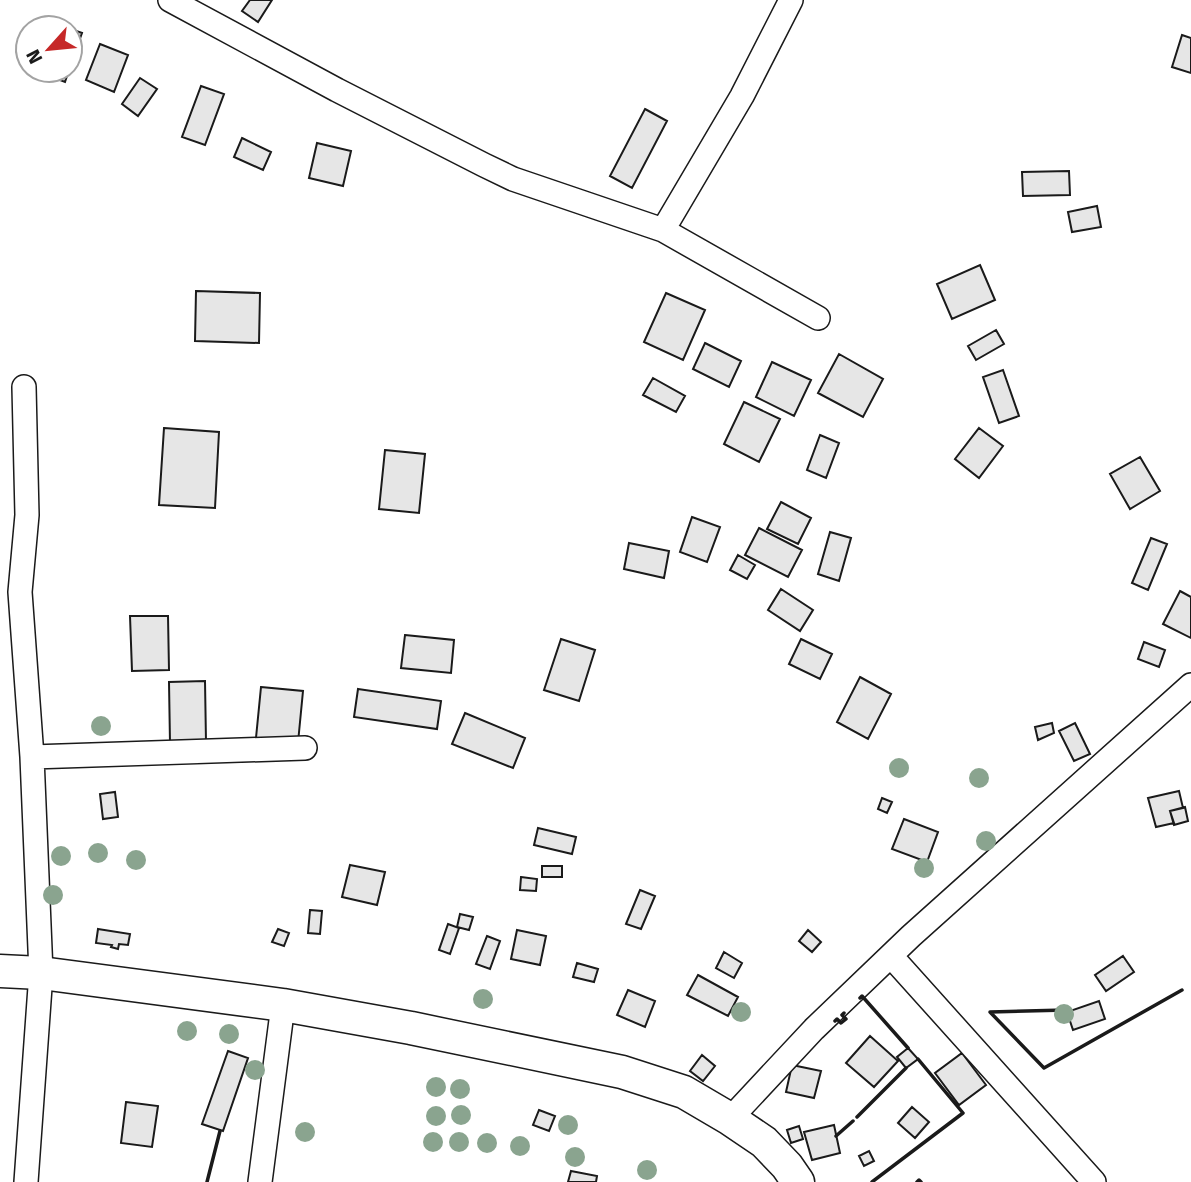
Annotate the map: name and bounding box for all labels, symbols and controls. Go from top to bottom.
north arrow [14,14,84,84]
text: N [21,46,47,67]

